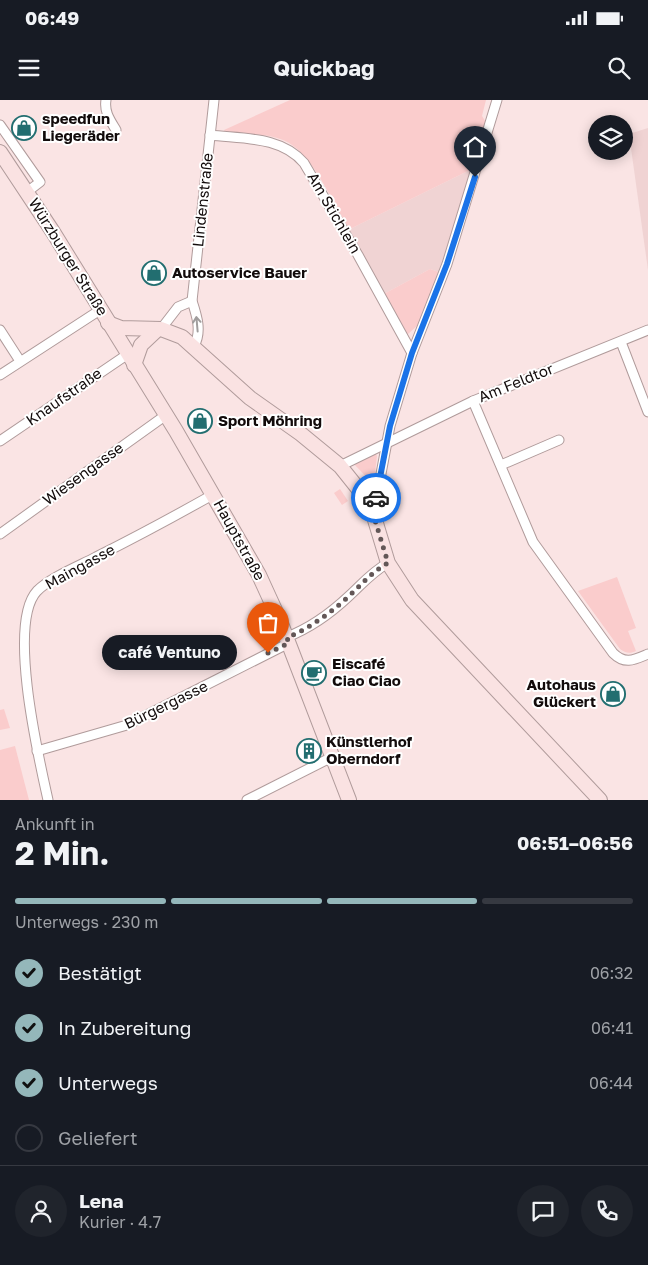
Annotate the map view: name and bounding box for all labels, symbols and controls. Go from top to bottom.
text: 06:49 [25,6,79,29]
icon: menu [15,54,43,82]
text: Quickbag [273,54,375,81]
icon: search [605,54,633,82]
place label: speedfun Liegeräder [42,109,120,144]
shop icon: speedfun Liegeräder [11,115,37,141]
map controls [588,115,633,160]
button: layers [588,115,633,160]
pin [454,126,496,177]
icon: home [461,133,489,161]
street label: Lindenstraße [188,152,216,248]
street label: Am Stichlein [304,169,365,256]
street label: Würzburger Straße [25,194,112,319]
shop icon: Autoservice Bauer [141,260,167,286]
place label: Autoservice Bauer [172,263,307,281]
one-way arrow [193,316,202,332]
street label: Am Feldtor [475,359,556,405]
street label: Knaufstraße [22,363,105,429]
shop icon: Sport Möhring [187,408,213,434]
place label: Sport Möhring [218,411,322,429]
street label: Wiesengasse [39,438,126,508]
courier [351,473,401,523]
icon: car [362,484,390,512]
street label: Hauptstraße [210,496,270,583]
street label: Maingasse [42,539,118,593]
pin [247,602,289,653]
icon: bag [254,609,282,637]
callout: café Ventuno [103,636,238,670]
text: café Ventuno [118,642,221,662]
place label: Eiscafé Ciao Ciao [332,654,401,689]
cafe icon: Eiscafé Ciao Ciao [301,660,327,686]
place label: Autohaus Glückert [527,675,596,710]
street label: Bürgergasse [121,676,211,732]
shop icon: Autohaus Glückert [600,681,626,707]
place label: Künstlerhof Oberndorf [326,732,413,767]
building icon: Künstlerhof Oberndorf [296,738,322,764]
text: Ankunft in [15,814,95,834]
text: 06:51–06:56 [517,831,633,854]
text: 2 Min. [15,834,109,872]
text: Unterwegs · 230 m [15,912,159,932]
icon: check [15,959,43,987]
text: Bestätigt [58,961,142,984]
text: 06:32 [590,963,633,983]
icon: check [15,1014,43,1042]
text: In Zubereitung [58,1016,191,1039]
text: 06:41 [591,1018,633,1038]
icon: check [15,1069,43,1097]
text: Unterwegs [58,1071,158,1094]
text: 06:44 [589,1073,633,1093]
text: Geliefert [58,1126,138,1149]
button: person [15,1185,67,1237]
button: chat [517,1185,569,1237]
button: phone [581,1185,633,1237]
text: Lena [79,1189,124,1212]
text: Kurier · 4.7 [79,1212,161,1232]

